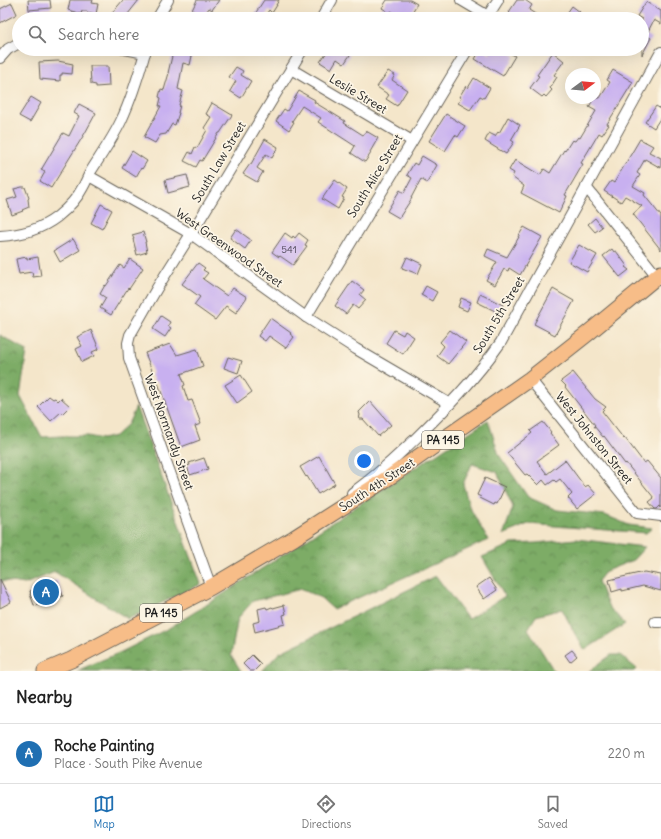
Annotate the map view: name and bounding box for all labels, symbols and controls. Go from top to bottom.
search box [12,12,649,56]
icon: search [26,23,48,45]
text: Search here [58,25,139,44]
north arrow [565,68,601,104]
street label: Leslie Street [327,70,390,117]
street label: South Law Street [188,119,249,205]
street label: South Alice Street [344,131,405,220]
street label: West Greenwood Street [173,205,286,290]
house number: 541 [281,243,297,256]
street label: South 5th Street [470,274,527,356]
street label: West Normandy Street [142,372,197,492]
street label: West Johnston Street [553,389,636,487]
road number: PA 145 [422,431,464,449]
your location [354,451,374,471]
street label: South 4th Street [336,455,417,515]
pin: A [33,577,59,607]
road number: PA 145 [140,604,182,622]
text: Nearby [16,686,72,708]
text: Roche Painting [54,736,154,755]
text: A [25,745,33,762]
text: 220 m [608,745,645,762]
text: Place · South Pike Avenue [54,755,203,772]
tab: Map [93,793,115,831]
tab: Directions [302,793,351,831]
tab: Saved [538,793,568,831]

